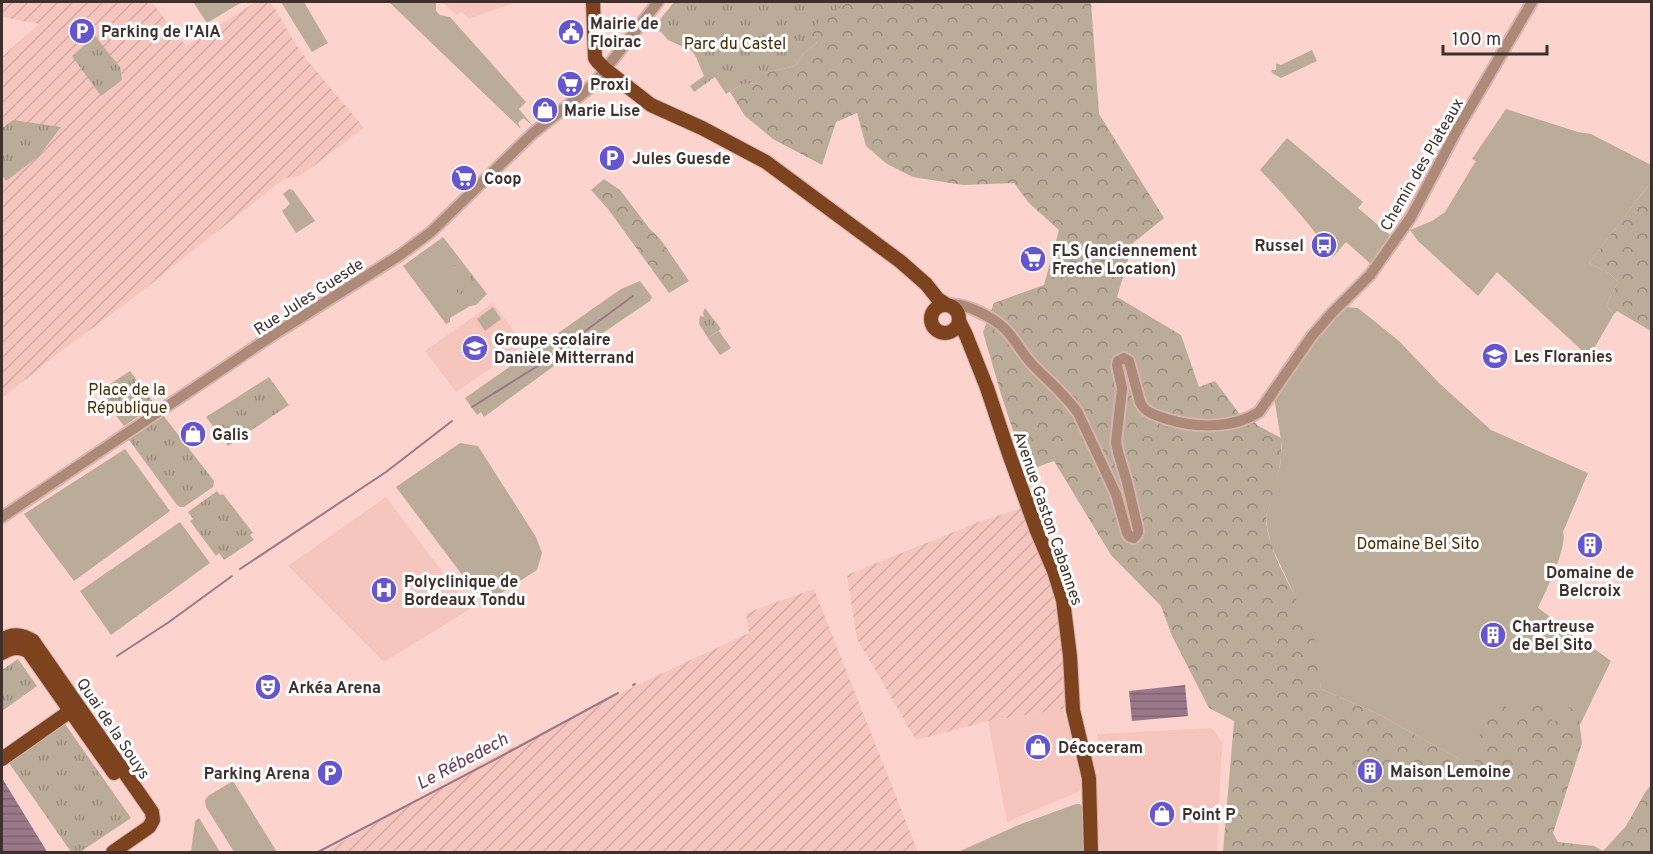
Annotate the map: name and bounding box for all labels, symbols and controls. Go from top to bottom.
place label: Mairie de Floirac [590,15,659,53]
parking icon: Parking de l'AIA [67,16,97,46]
public building icon: Mairie de Floirac [556,17,586,47]
scale bar [1443,18,1546,56]
place label: Parking de l'AIA [101,23,221,43]
text: 100 m [1452,29,1501,52]
park label: Parc du Castel [684,35,786,55]
supermarket icon: Proxi [555,69,585,99]
place label: Proxi [590,76,629,96]
shop icon: Marie Lise [530,95,560,125]
street label: Chemin des Plateaux [1377,95,1469,235]
place label: Marie Lise [564,102,640,122]
parking icon: Jules Guesde [597,143,627,173]
place label: Jules Guesde [632,150,731,170]
supermarket icon: Coop [449,163,479,193]
place label: Coop [484,170,521,190]
bus stop icon: Russel [1309,230,1339,260]
place label: Russel [1255,237,1304,257]
place label: FLS (anciennement Freche Location) [1052,242,1197,280]
supermarket icon: FLS (anciennement Freche Location) [1018,244,1048,274]
street label: Rue Jules Guesde [251,255,368,341]
place label: Groupe scolaire Danièle Mitterrand [494,331,634,369]
school or university icon: Groupe scolaire Danièle Mitterrand [460,333,490,363]
school or university icon: Les Floranies [1480,341,1510,371]
place label: Les Floranies [1514,348,1613,368]
park label: Place de la République [87,381,167,419]
shop icon: Galis [178,419,208,449]
place label: Galis [212,426,249,446]
street label: Avenue Gaston Cabannes [1008,429,1086,608]
building icon: Domaine de Belcroix [1575,530,1605,560]
park label: Domaine Bel Sito [1357,535,1480,555]
place label: Domaine de Belcroix [1546,564,1634,602]
place label: Polyclinique de Bordeaux Tondu [404,573,525,611]
hospital icon: Polyclinique de Bordeaux Tondu [369,575,399,605]
place label: Chartreuse de Bel Sito [1512,618,1594,656]
building icon: Chartreuse de Bel Sito [1478,620,1508,650]
theatre icon: Arkéa Arena [253,672,283,702]
street label: Quai de la Souys [71,675,154,784]
place label: Arkéa Arena [288,679,381,699]
water label: Le Rébedech [413,729,513,796]
shop icon: Décoceram [1023,732,1053,762]
place label: Décoceram [1058,739,1143,759]
building icon: Maison Lemoine [1355,756,1385,786]
parking icon: Parking Arena [315,758,345,788]
place label: Maison Lemoine [1390,763,1511,783]
place label: Parking Arena [204,765,310,785]
shop icon: Point P [1147,799,1177,829]
place label: Point P [1182,806,1235,826]

